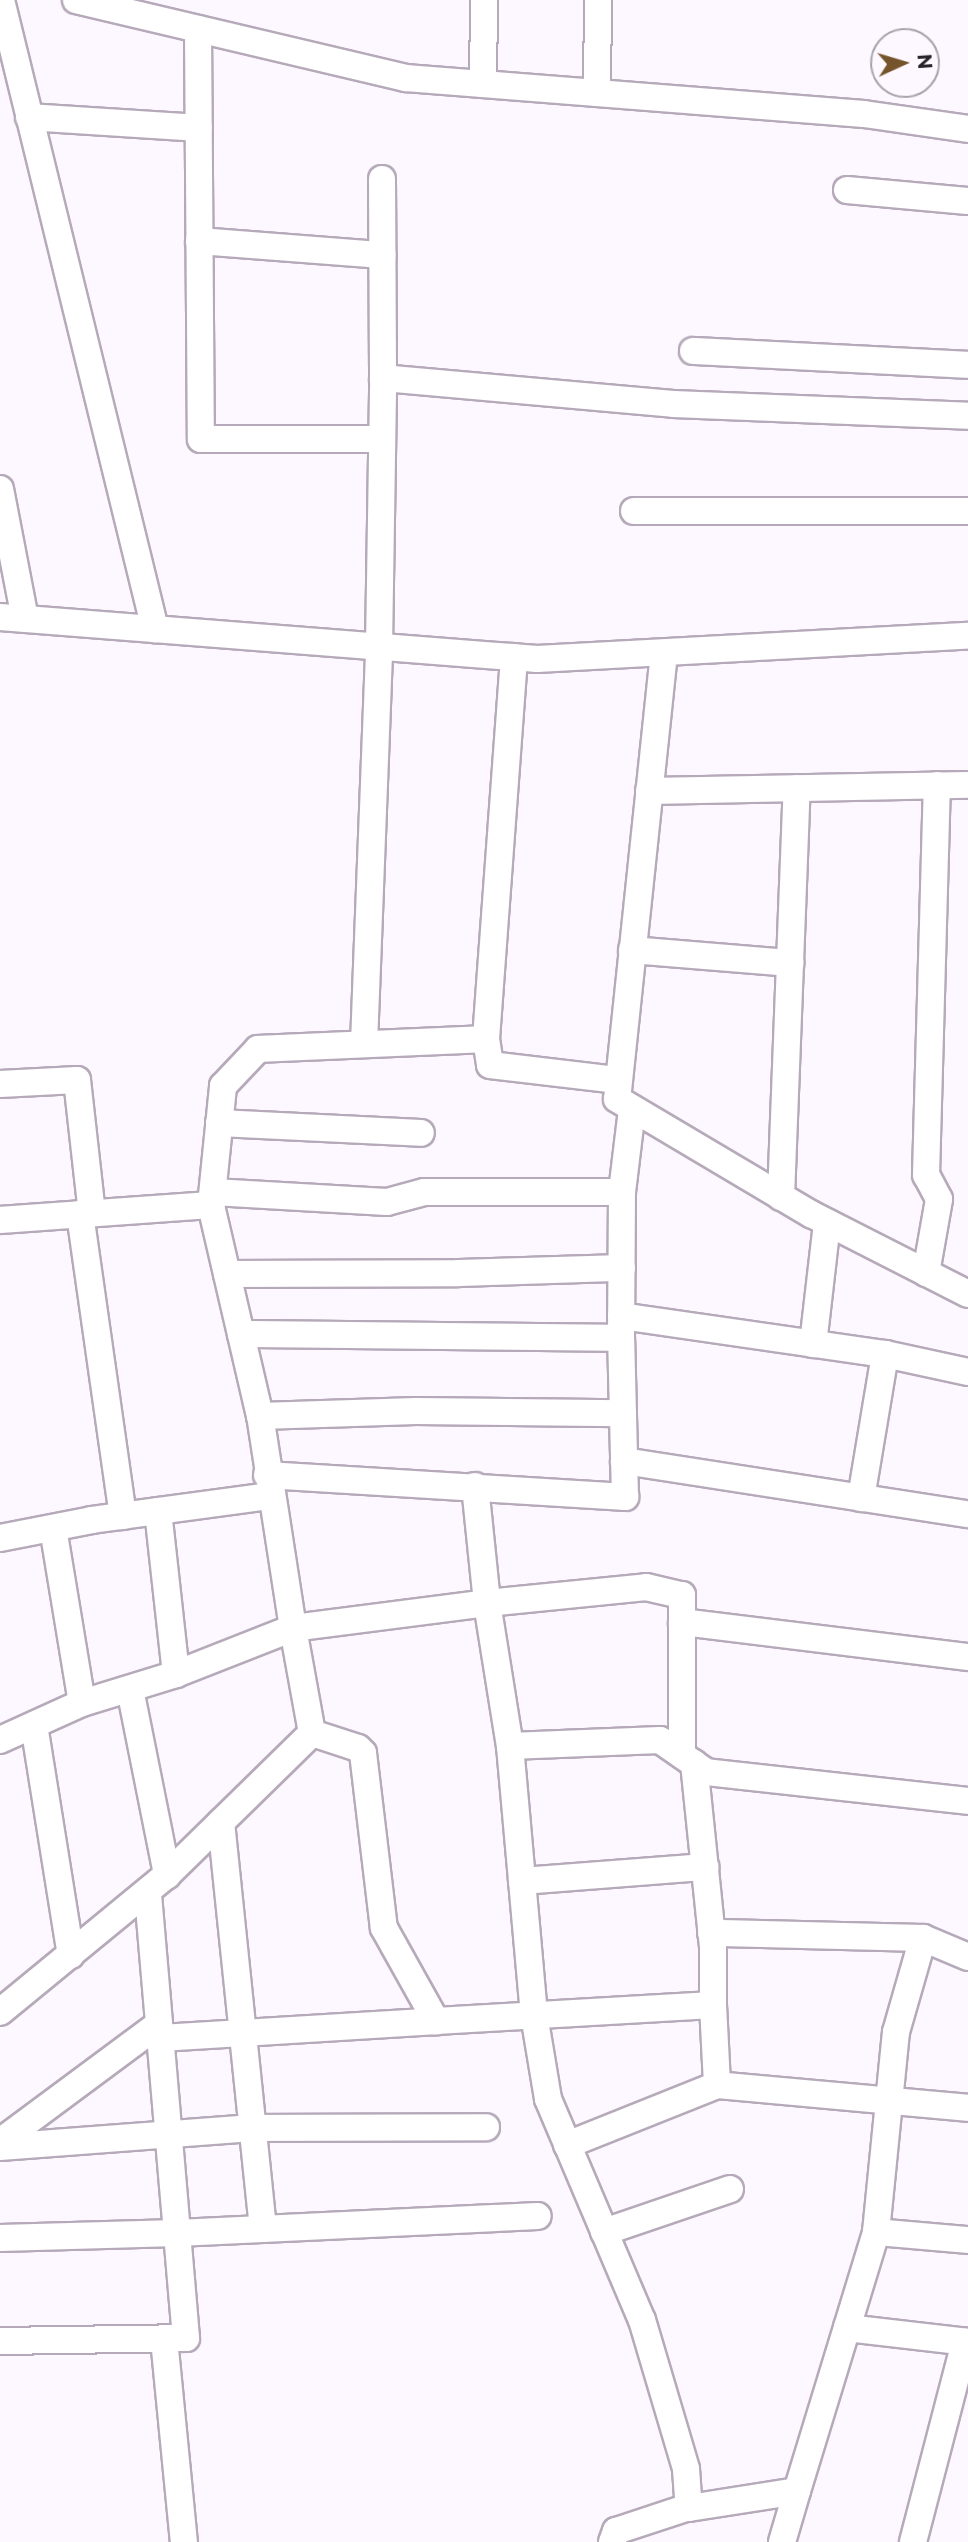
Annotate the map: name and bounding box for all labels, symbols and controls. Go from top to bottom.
north arrow [870,28,940,98]
text: N [912,53,936,70]

